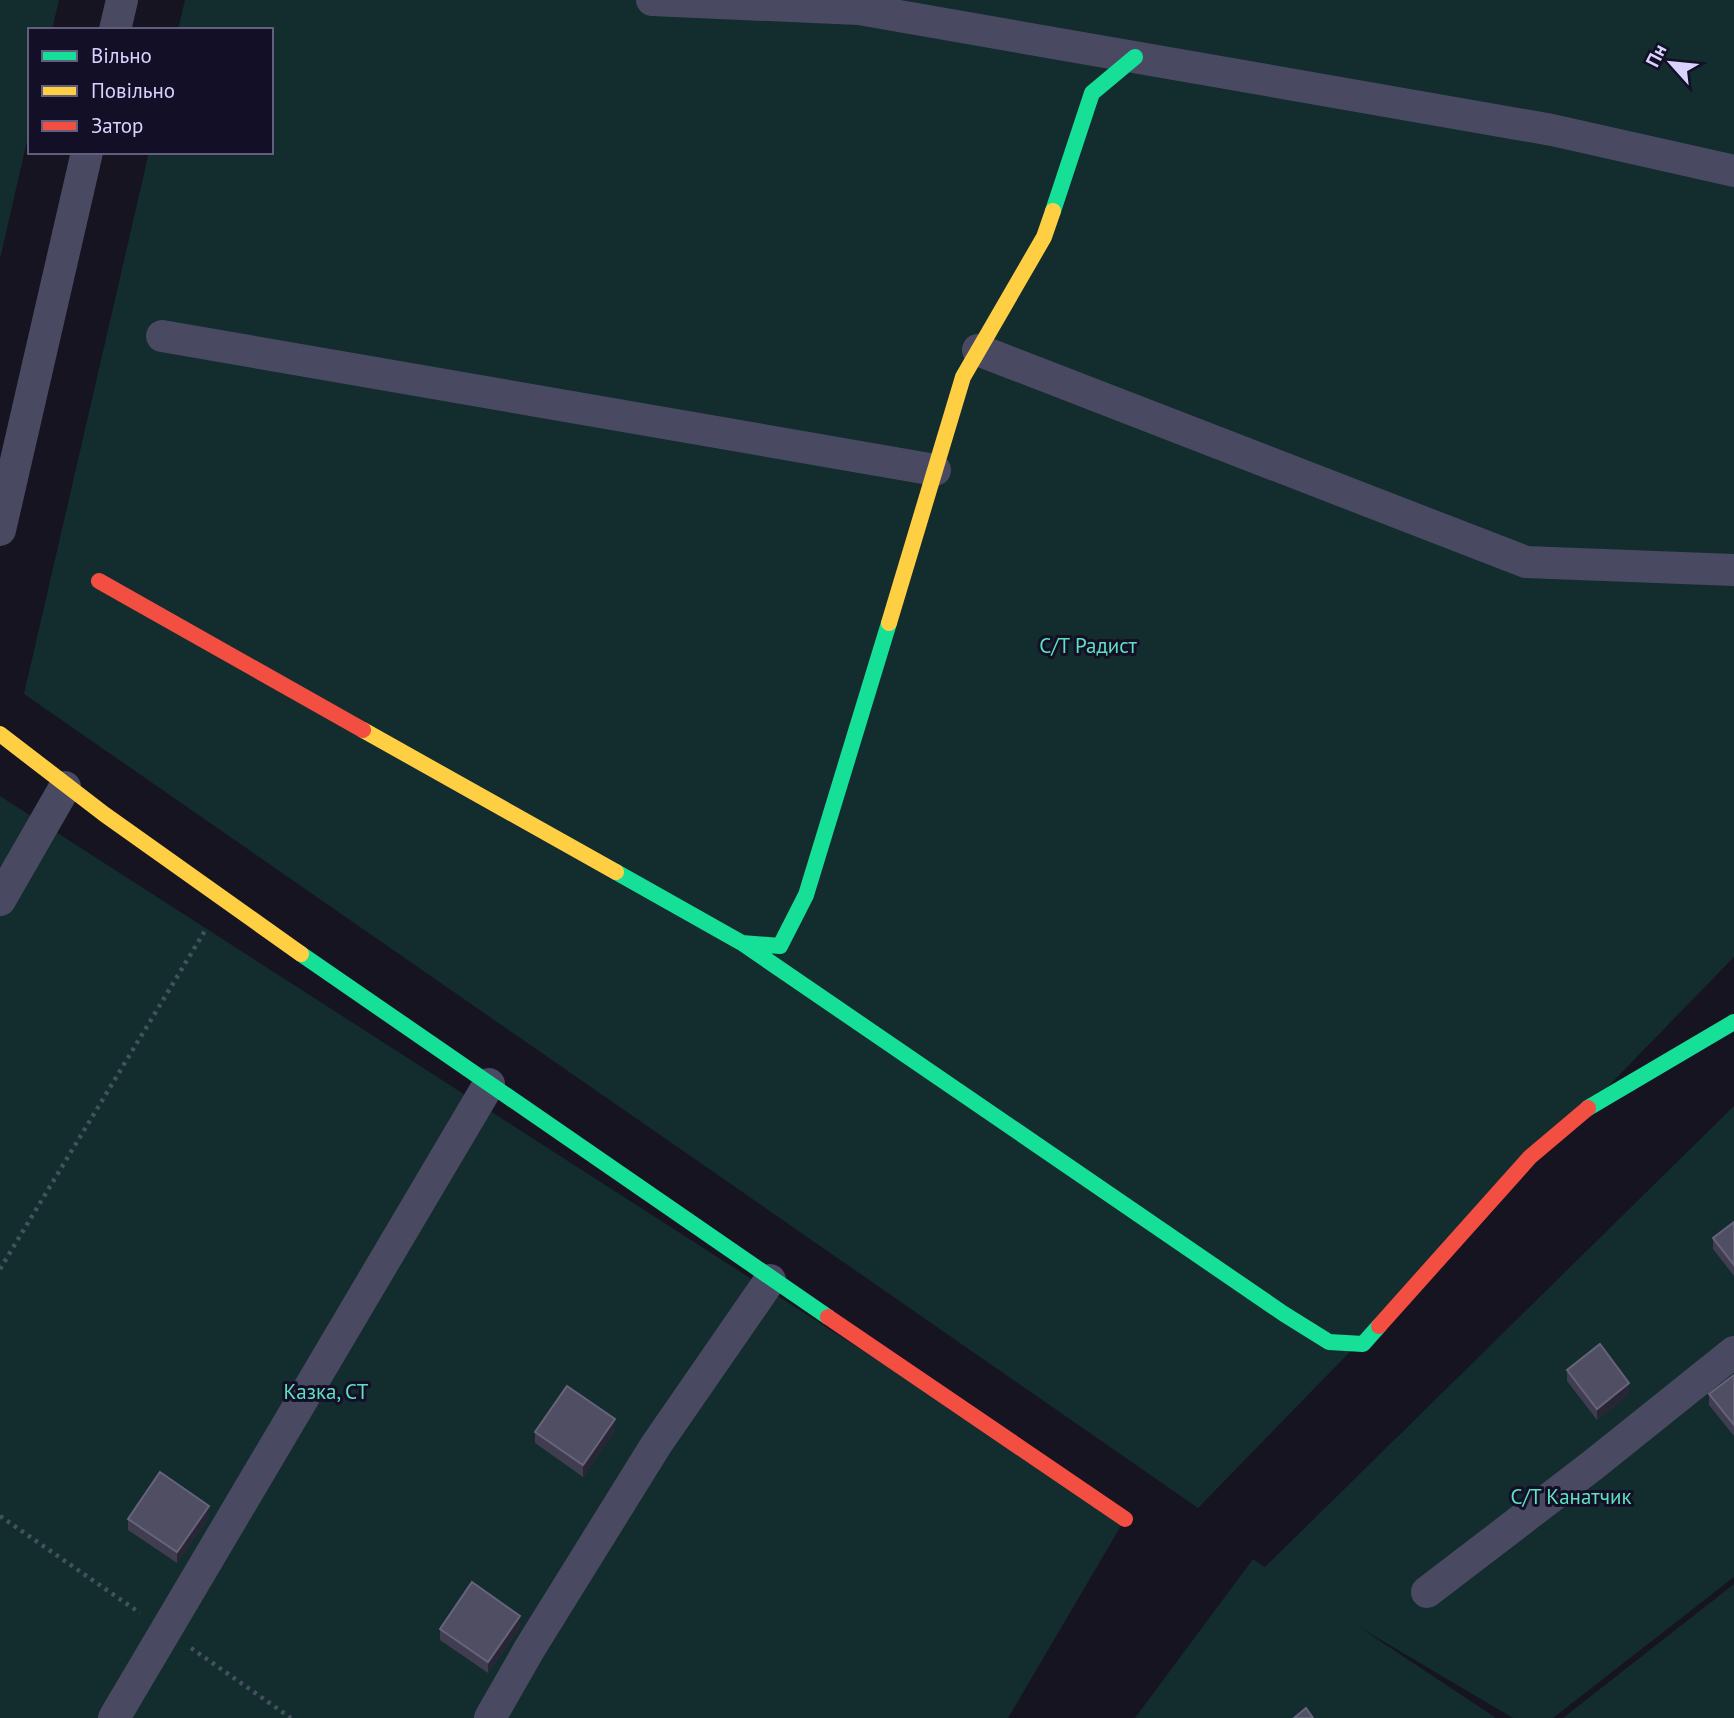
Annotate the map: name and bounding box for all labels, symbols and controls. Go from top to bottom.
legend [28,28,273,154]
north arrow [1636,28,1706,98]
text: Пн [1640,40,1672,71]
text: Вільно [91,42,152,69]
text: Повільно [91,77,175,104]
text: Затор [91,112,143,139]
park label: С/Т Радист [1039,632,1137,659]
park label: Казка, СТ [283,1378,369,1405]
park label: С/Т Канатчик [1511,1483,1631,1510]

